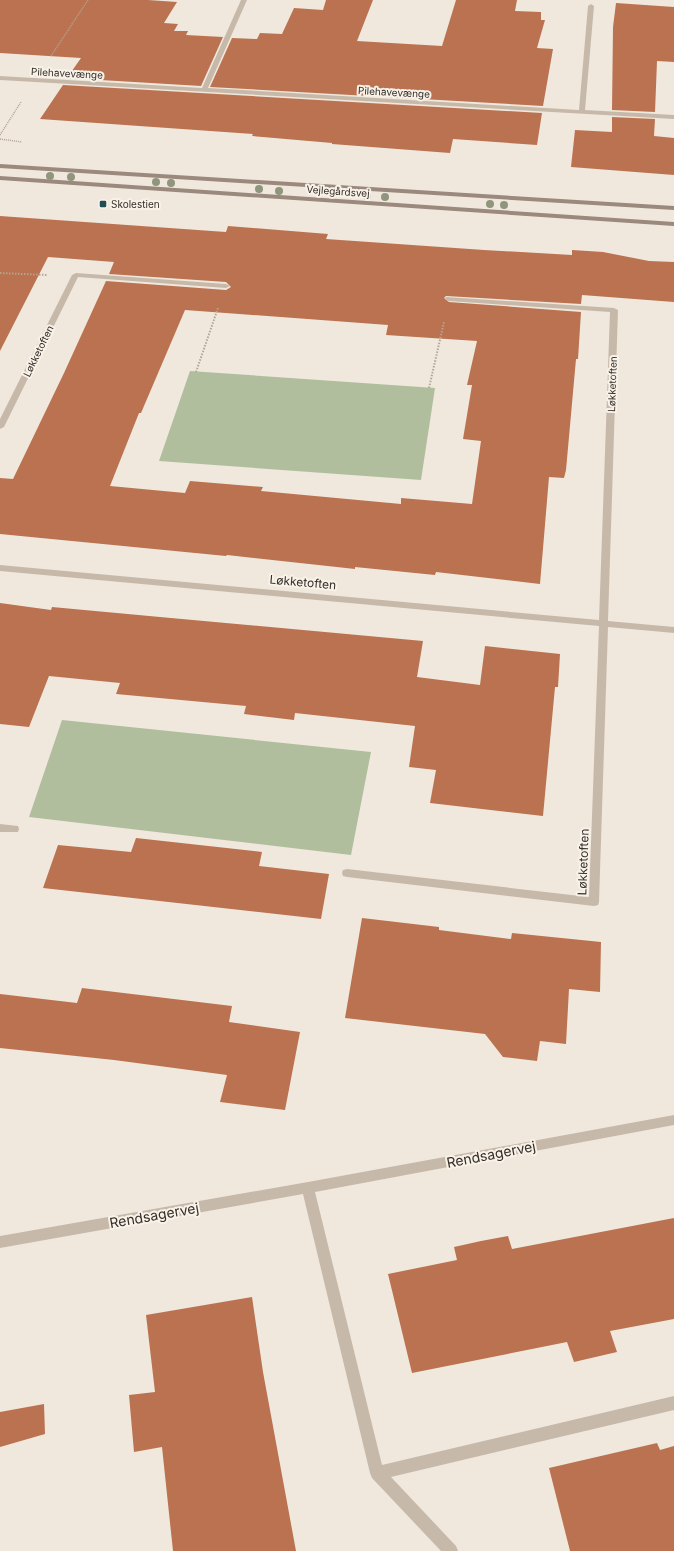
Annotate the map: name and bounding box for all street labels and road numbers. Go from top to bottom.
street label: Pilehavevænge [31,65,103,81]
street label: Pilehavevænge [358,84,430,100]
street label: Vejlegårdsvej [306,183,370,199]
street label: Løkketoften [20,323,56,379]
street label: Løkketoften [605,356,619,412]
street label: Løkketoften [269,572,337,592]
street label: Løkketoften [574,828,592,896]
street label: Rendsagervej [445,1137,537,1171]
street label: Rendsagervej [108,1199,200,1231]

